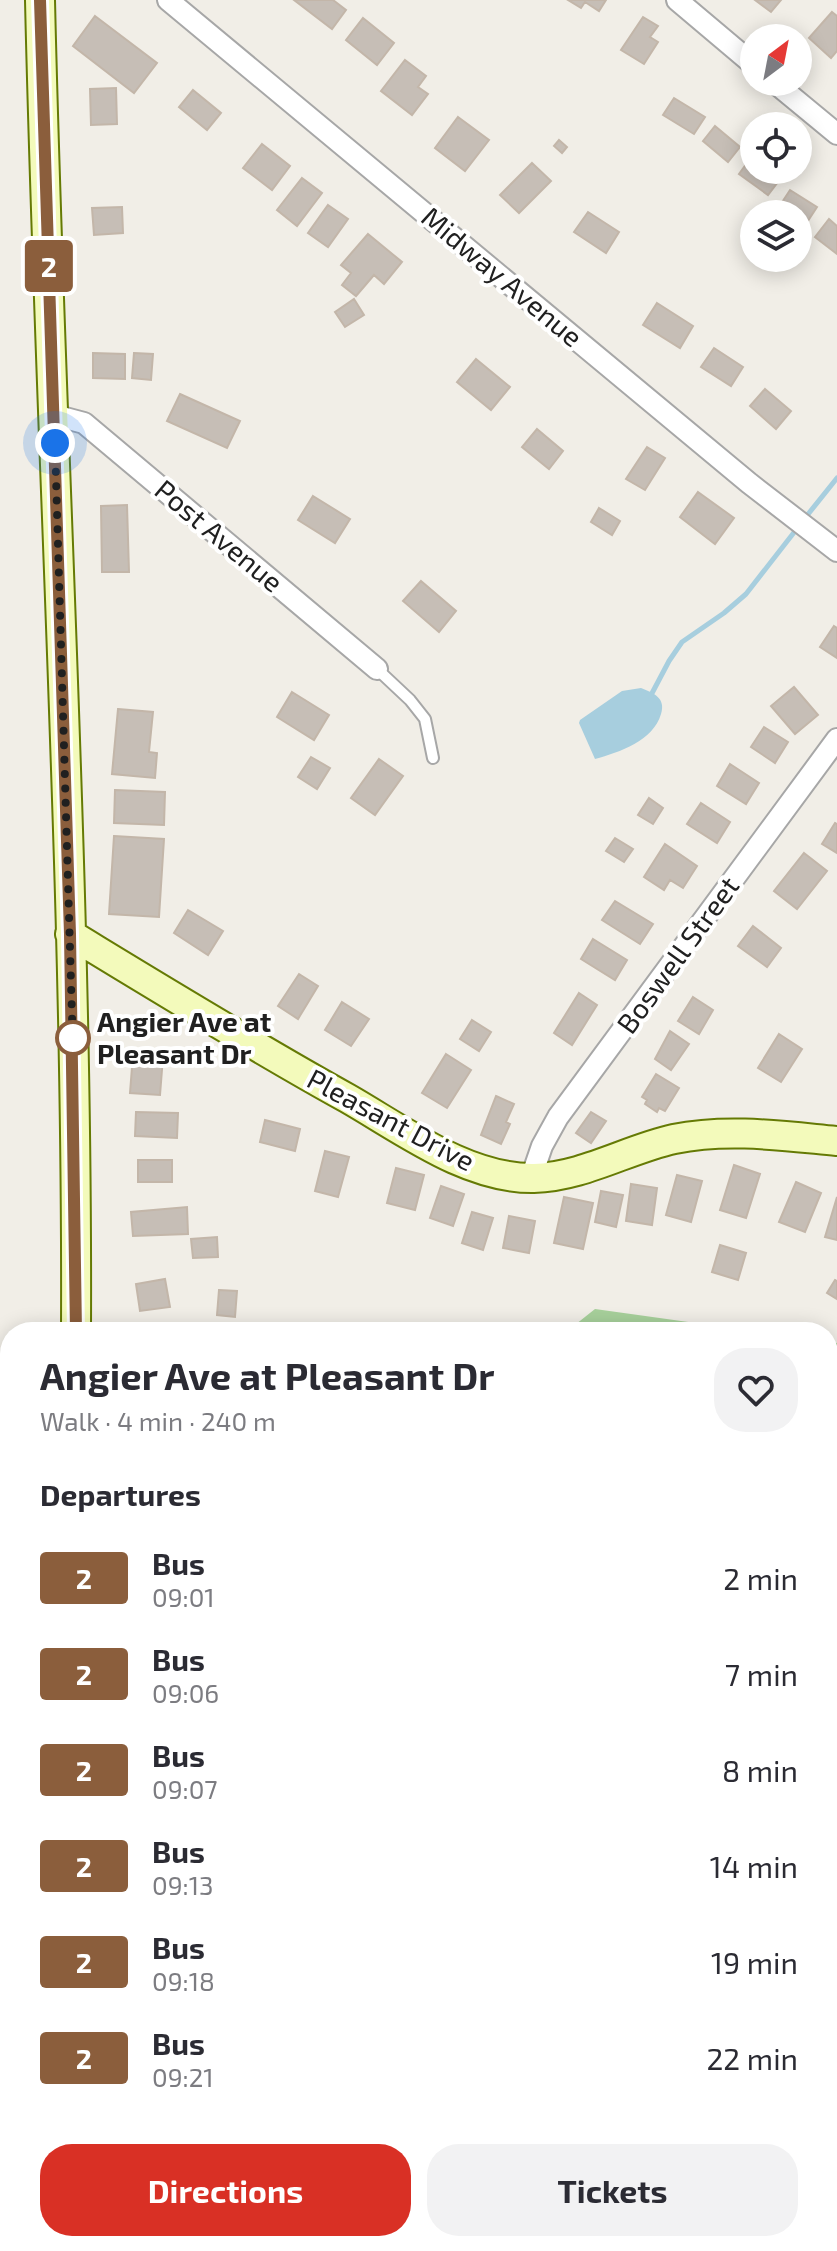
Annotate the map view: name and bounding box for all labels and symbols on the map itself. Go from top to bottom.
north arrow [740,24,812,96]
street label: Midway Avenue [415,199,590,353]
line badge: 2 [23,240,75,292]
your location [35,423,75,463]
street label: Post Avenue [149,472,291,599]
street label: Boswell Street [609,869,745,1039]
place label: Angier Ave at Pleasant Dr [97,1004,271,1070]
marker: Angier Ave at Pleasant Dr [56,1021,90,1055]
street label: Pleasant Drive [302,1061,481,1177]

